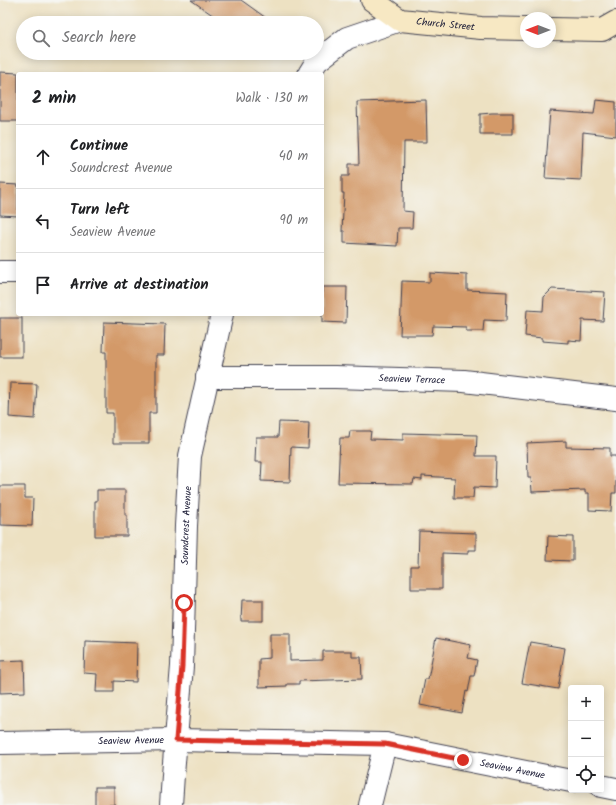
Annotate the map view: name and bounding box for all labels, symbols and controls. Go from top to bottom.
north arrow [520,12,556,48]
street label: Church Street [415,14,475,35]
search box [16,16,324,60]
text: Search here [62,26,136,50]
icon: search [30,27,52,49]
text: 2 min [32,85,76,112]
text: Walk · 130 m [235,88,308,109]
text: Continue [70,134,128,158]
icon: ahead [32,146,54,168]
text: 40 m [279,146,308,167]
text: Soundcrest Avenue [70,158,172,179]
text: Turn left [70,198,130,222]
icon: left [32,210,54,232]
text: 90 m [280,210,308,231]
text: Seaview Avenue [70,222,156,243]
text: Arrive at destination [70,273,209,297]
icon: arrive [32,274,54,296]
street label: Seaview Terrace [378,370,446,388]
street label: Soundcrest Avenue [177,485,196,565]
route start [175,594,193,612]
map controls [568,685,604,793]
button: + [568,685,604,721]
button: − [568,721,604,757]
street label: Seaview Avenue [98,732,165,749]
route end [454,751,472,769]
street label: Seaview Avenue [479,755,547,784]
button: locate [568,757,604,793]

